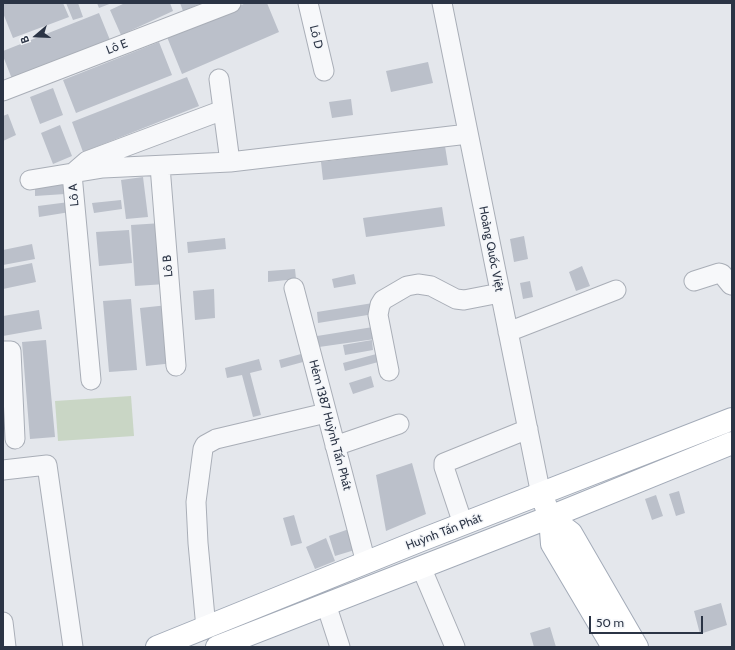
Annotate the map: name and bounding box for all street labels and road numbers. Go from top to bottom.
street label: Lô D [306,24,326,50]
street label: Lô E [104,36,130,58]
street label: Lô A [66,183,82,207]
street label: Hoàng Quốc Việt [476,205,506,293]
street label: Lô B [160,254,176,278]
street label: Hẻm 1387 Huỳnh Tấn Phát [306,358,354,492]
street label: Huỳnh Tấn Phát [404,511,484,553]

